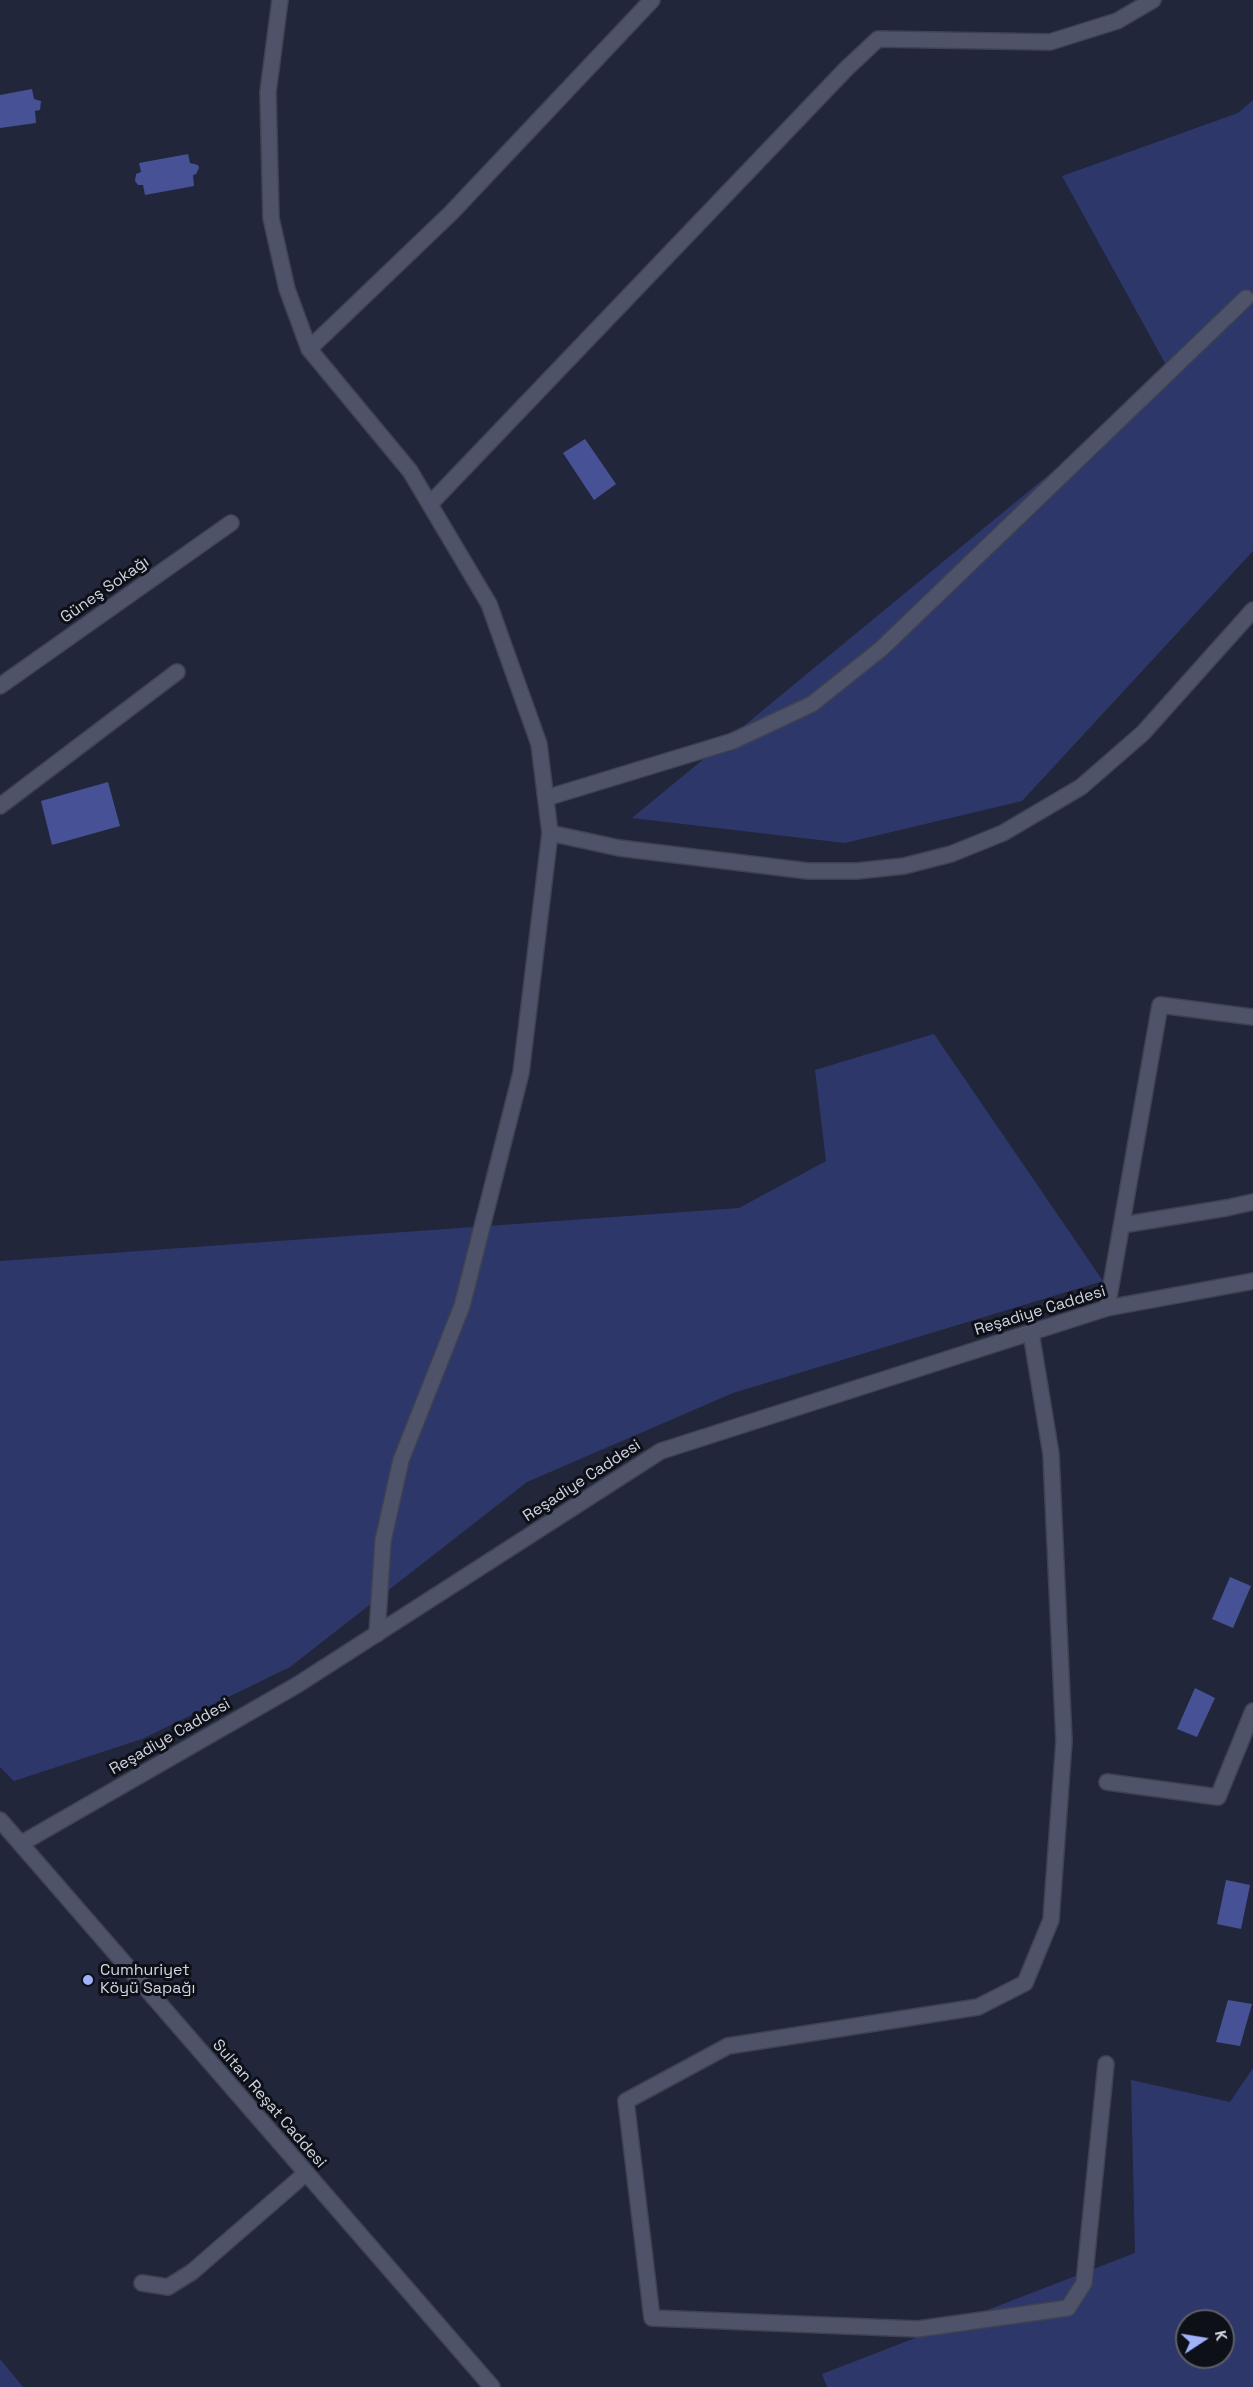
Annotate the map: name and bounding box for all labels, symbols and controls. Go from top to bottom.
street label: Güneş Sokağı [57,552,153,628]
street label: Reşadiye Caddesi [972,1282,1108,1340]
street label: Reşadiye Caddesi [520,1436,644,1526]
street label: Reşadiye Caddesi [106,1695,234,1779]
place label: Cumhuriyet Köyü Sapağı [100,1961,196,1999]
marker: Cumhuriyet Köyü Sapağı [81,1973,95,1987]
street label: Sultan Reşat Caddesi [208,2036,330,2172]
north arrow [1175,2309,1235,2369]
text: K [1210,2328,1232,2343]

